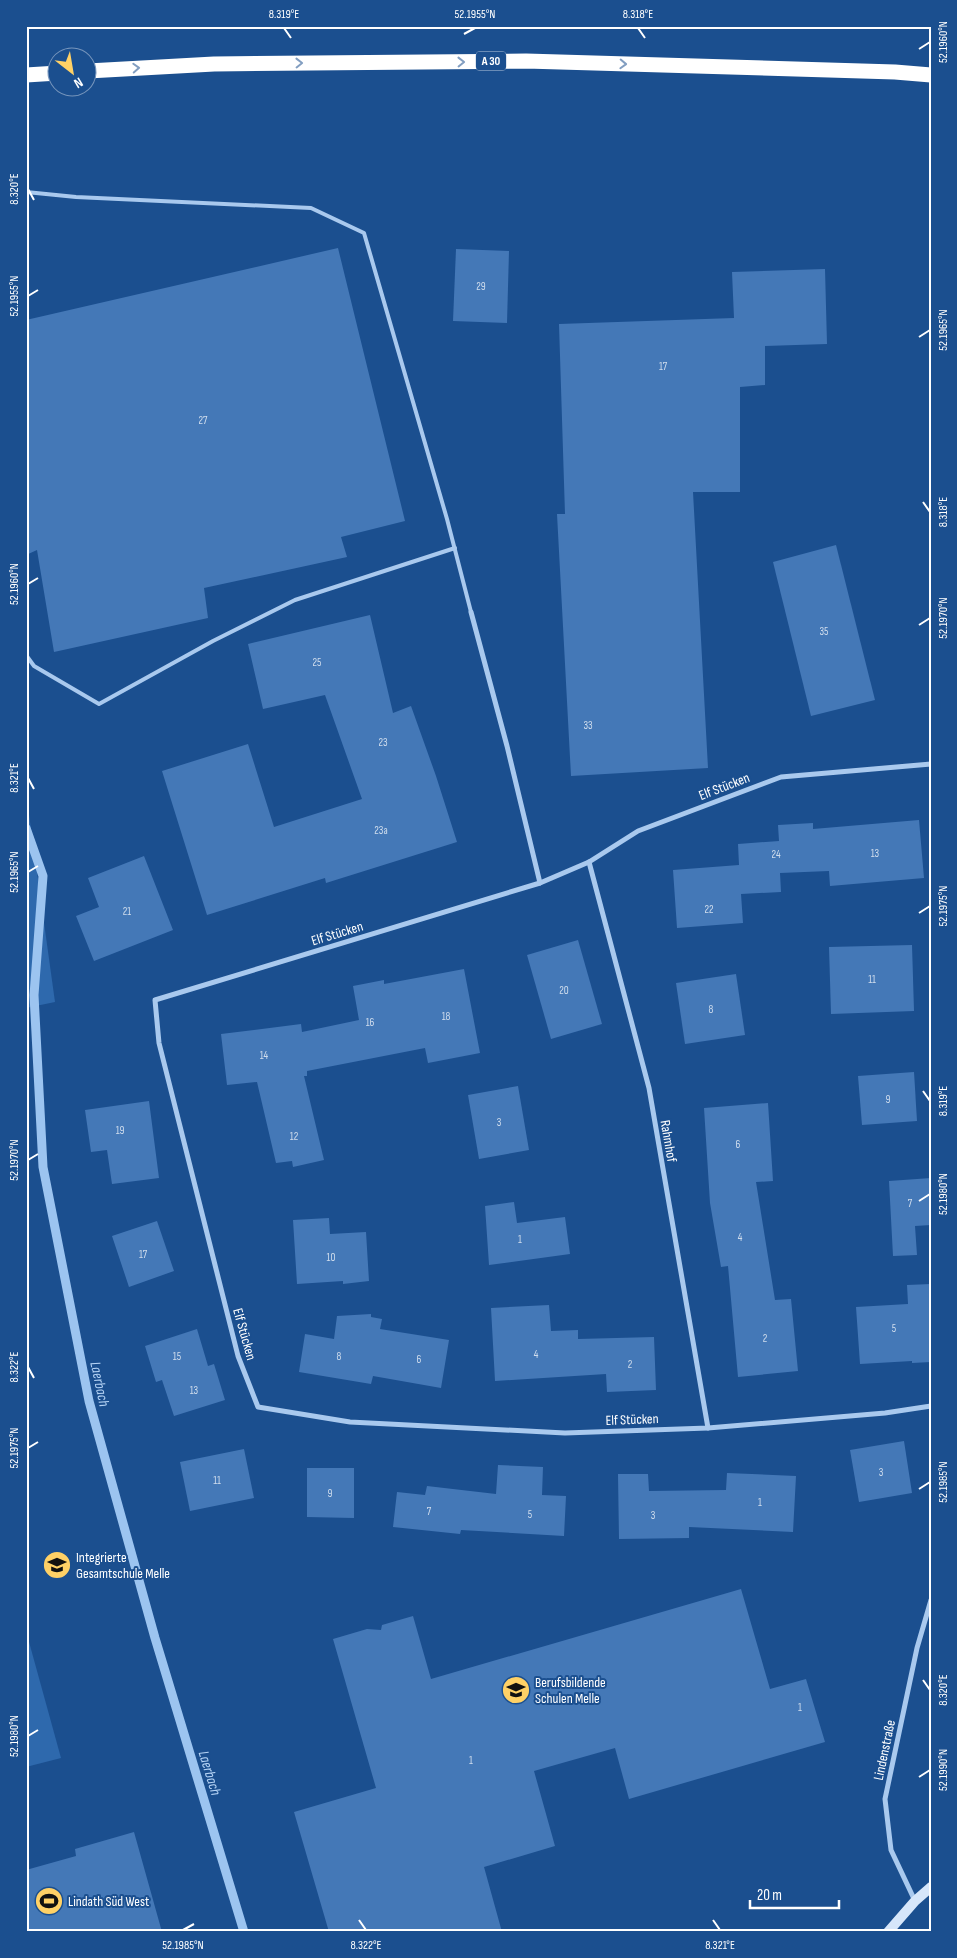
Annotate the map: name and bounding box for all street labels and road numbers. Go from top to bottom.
road number: A 30 [476,51,506,70]
street label: Elf Stücken [696,769,752,804]
street label: Elf Stücken [309,918,365,949]
street label: Rahmhof [656,1119,681,1164]
street label: Elf Stücken [229,1306,260,1362]
street label: Elf Stücken [605,1410,659,1429]
street label: Lindenstraße [870,1718,899,1782]

